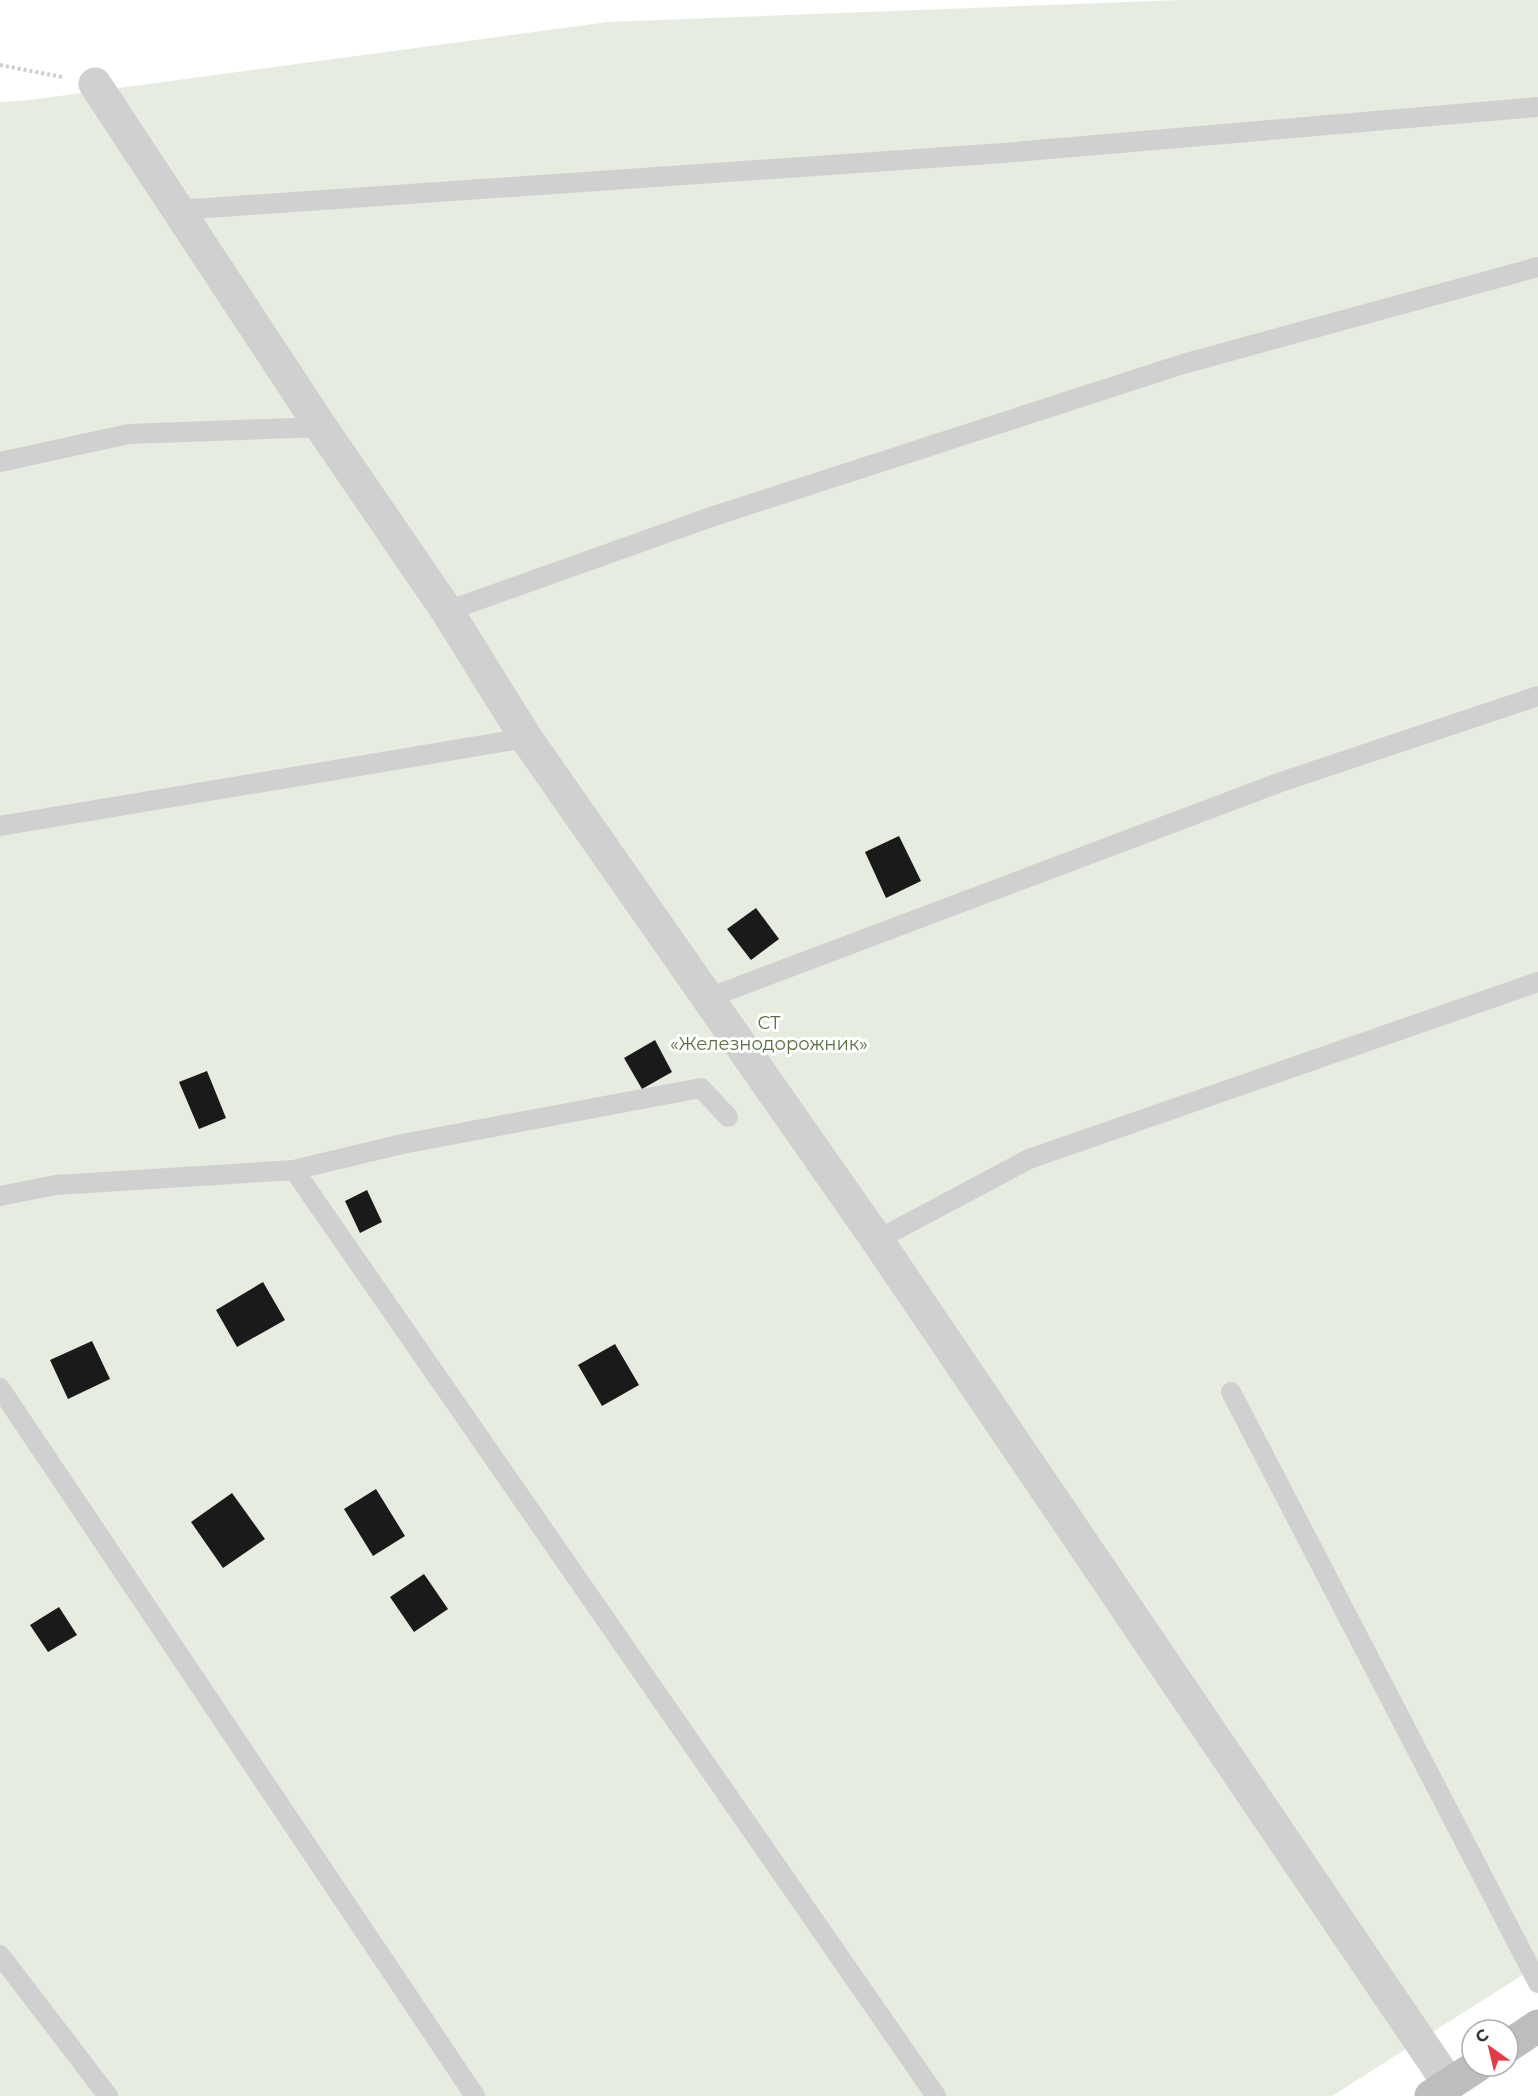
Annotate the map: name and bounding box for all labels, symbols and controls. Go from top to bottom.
park label: СТ «Железнодорожник» [670,1012,868,1055]
north arrow [1460,2018,1520,2078]
text: С [1472,2025,1492,2047]

